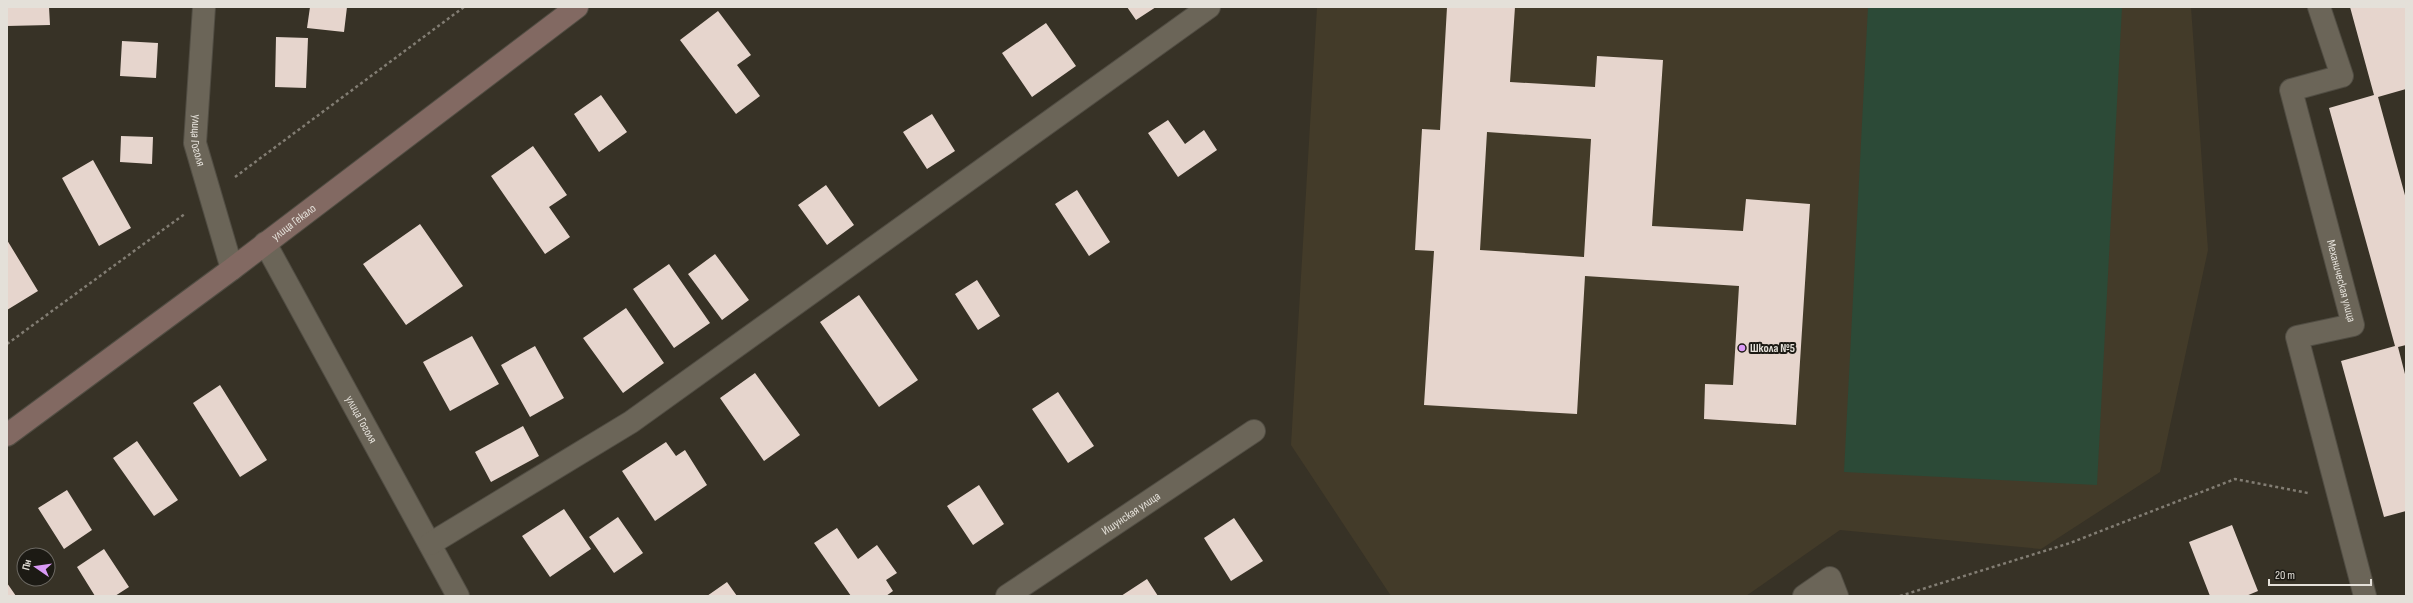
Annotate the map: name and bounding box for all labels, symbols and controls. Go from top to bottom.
street label: улица Гоголя [187,114,209,168]
street label: улица Гекало [269,201,319,244]
street label: Механическая улица [2323,238,2359,324]
place label: Школа №5 [1750,341,1795,356]
marker: Школа №5 [1737,343,1747,353]
street label: улица Гоголя [342,393,380,446]
street label: Ишунская улица [1099,488,1164,539]
north arrow [16,547,56,587]
text: Пн [19,558,34,572]
scale bar [2269,561,2371,587]
text: 20 m [2275,568,2295,583]

